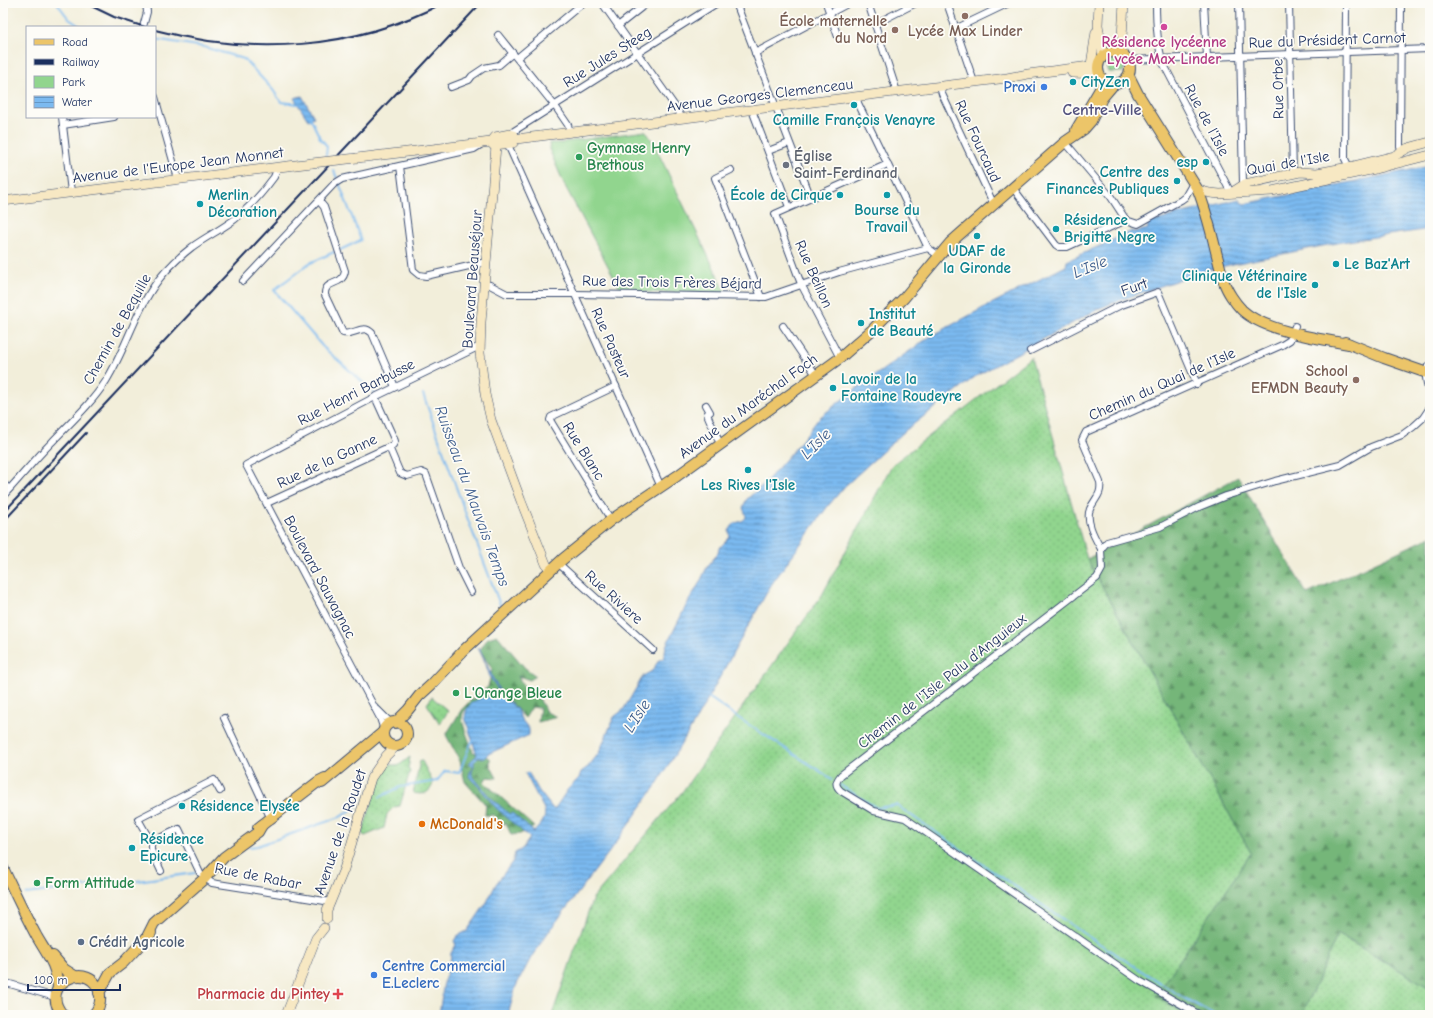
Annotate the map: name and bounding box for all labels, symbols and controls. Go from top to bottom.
place label: École maternelle du Nord [780,11,887,47]
marker: Lycée Max Linder [960,11,970,21]
place label: Lycée Max Linder [908,22,1022,40]
marker: Résidence lycéenne Lycée Max Linder [1159,22,1169,32]
street label: Rue Jules Steeg [559,23,655,91]
marker: École maternelle du Nord [890,25,900,35]
legend [26,26,156,118]
street label: Rue du Président Carnot [1248,28,1407,52]
place label: Résidence lycéenne Lycée Max Linder [1102,33,1226,68]
text: Road [62,35,88,49]
text: Railway [62,55,100,69]
street label: Rue Orbe [1268,58,1288,119]
place label: CityZen [1081,73,1130,91]
text: Park [62,75,85,89]
street label: Avenue Georges Clemenceau [666,75,854,115]
marker: CityZen [1068,77,1078,87]
place label: Proxi [1003,78,1036,96]
street label: Rue de l'Isle [1181,81,1234,159]
marker: Proxi [1039,82,1049,92]
text: Water [62,95,92,109]
street label: Rue Fourcaud [951,97,1005,185]
marker: Camille François Venayre [849,100,859,110]
district label: Centre-Ville [1063,101,1142,119]
place label: Camille François Venayre [773,111,935,129]
place label: Gymnase Henry Brethous [587,139,691,174]
street label: Avenue de l'Europe Jean Monnet [71,143,285,187]
place label: Église Saint-Ferdinand [794,146,898,182]
street label: Quai de l'Isle [1245,147,1331,179]
marker: Gymnase Henry Brethous [574,152,584,162]
place label: esp [1176,153,1198,171]
marker: esp [1201,157,1211,167]
marker: Église Saint-Ferdinand [781,160,791,170]
place label: Centre des Finances Publiques [1046,163,1169,198]
marker: Centre des Finances Publiques [1172,176,1182,186]
place label: École de Cirque [730,185,832,204]
place label: Merlin Décoration [208,186,277,221]
marker: École de Cirque [835,190,845,200]
marker: Bourse du Travail [882,190,892,200]
marker: Merlin Décoration [195,199,205,209]
place label: Bourse du Travail [854,201,920,236]
street label: Boulevard Beauséjour [458,209,486,349]
place label: Résidence Brigitte Negre [1064,211,1155,246]
marker: Résidence Brigitte Negre [1051,224,1061,234]
marker: UDAF de la Gironde [972,231,982,241]
street label: Rue Beillon [791,237,837,311]
place label: UDAF de la Gironde [943,242,1011,277]
water label: L'Isle [1070,252,1110,282]
place label: Le Baz'Art [1344,255,1411,273]
marker: Le Baz'Art [1331,259,1341,269]
place label: Clinique Vétérinaire de l'Isle [1182,267,1307,302]
street label: Chemin de Bequille [79,270,155,388]
street label: Rue des Trois Frères Béjard [582,271,762,293]
street label: Furt [1119,274,1150,300]
marker: Clinique Vétérinaire de l'Isle [1310,280,1320,290]
street label: Rue Pasteur [587,305,635,381]
place label: Institut de Beauté [869,305,933,340]
marker: Institut de Beauté [856,318,866,328]
street label: Chemin du Quai de l'Isle [1086,343,1239,424]
street label: Avenue du Maréchal Foch [675,350,821,462]
street label: Rue Henri Barbusse [295,355,418,429]
place label: School EFMDN Beauty [1251,362,1348,397]
place label: Lavoir de la Fontaine Roudeyre [841,370,962,405]
marker: School EFMDN Beauty [1351,375,1361,385]
marker: Lavoir de la Fontaine Roudeyre [828,383,838,393]
water label: Ruisseau du Mauvais Temps [431,403,513,589]
street label: Rue Blanc [559,419,609,483]
water label: L'Isle [797,425,835,463]
street label: Rue de la Ganne [274,430,380,492]
marker: Les Rives l'Isle [743,465,753,475]
place label: Les Rives l'Isle [701,476,795,494]
street label: Boulevard Sauvagnac [280,513,360,641]
street label: Rue Riviere [581,566,647,628]
street label: Chemin de l'Isle Palu d’Anguieux [854,609,1031,752]
place label: L'Orange Bleue [464,684,562,702]
marker: L'Orange Bleue [451,688,461,698]
water label: L'Isle [620,696,654,736]
street label: Avenue de la Roudet [310,766,370,897]
place label: Résidence Elysée [190,797,300,815]
marker: Résidence Elysée [177,801,187,811]
place label: McDonald's [430,815,503,833]
marker: McDonald's [417,819,427,829]
place label: Résidence Epicure [140,830,204,865]
marker: Résidence Epicure [127,843,137,853]
street label: Rue de Rabar [213,859,303,893]
place label: Form Attitude [45,874,134,892]
marker: Form Attitude [32,878,42,888]
place label: Crédit Agricole [89,933,185,951]
marker: Crédit Agricole [76,937,86,947]
place label: Centre Commercial E.Leclerc [382,957,505,992]
scale bar [28,966,120,992]
marker: Centre Commercial E.Leclerc [369,970,379,980]
text: 100 m [34,973,67,987]
place label: Pharmacie du Pintey [197,985,330,1003]
marker: Pharmacie du Pintey [333,989,343,999]

